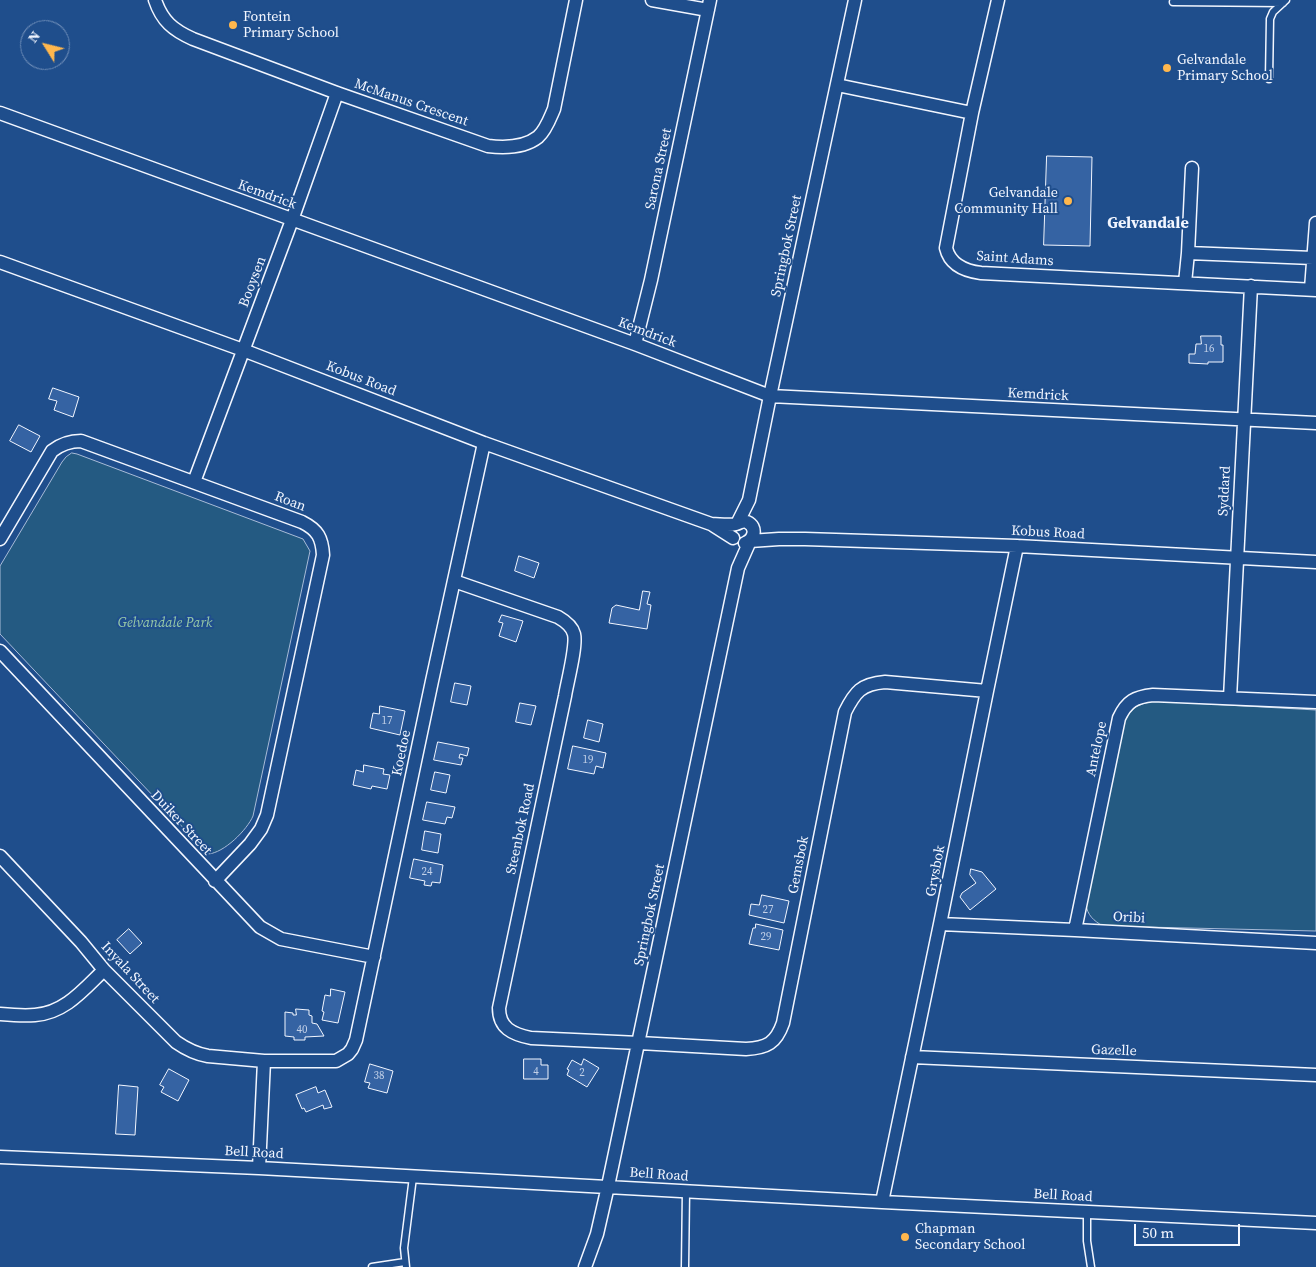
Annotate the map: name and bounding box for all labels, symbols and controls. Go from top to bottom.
place label: Fontein Primary School [243,9,339,41]
marker: Fontein Primary School [227,19,239,31]
north arrow [20,20,70,70]
text: N [23,27,45,47]
place label: Gelvandale Primary School [1177,52,1273,84]
marker: Gelvandale Primary School [1161,62,1173,74]
street label: McManus Crescent [352,76,470,130]
street label: Sarona Street [642,127,676,211]
street label: Kemdrick [235,177,299,213]
place label: Gelvandale Community Hall [954,185,1058,218]
street label: Springbok Street [768,194,806,298]
marker: Gelvandale Community Hall [1062,195,1074,207]
district label: Gelvandale [1107,214,1189,234]
street label: Saint Adams [976,248,1054,270]
street label: Booysen [236,254,270,310]
street label: Kemdrick [615,314,679,352]
house number: 16 [1204,342,1214,356]
street label: Kobus Road [324,358,398,400]
street label: Kemdrick [1007,385,1069,405]
street label: Syddard [1215,465,1235,517]
street label: Roan [272,488,308,516]
street label: Kobus Road [1011,523,1085,543]
park label: Gelvandale Park [118,615,212,631]
house number: 17 [382,714,392,728]
street label: Antelope [1083,720,1111,778]
street label: Koedoe [389,728,415,778]
house number: 19 [583,753,593,767]
street label: Steenbok Road [503,782,539,876]
street label: Duiker Street [147,787,215,859]
street label: Gemsbok [785,835,813,895]
street label: Grysbok [923,844,949,898]
street label: Springbok Street [631,863,669,967]
house number: 24 [422,865,432,879]
house number: 27 [763,903,773,917]
street label: Oribi [1112,909,1146,927]
house number: 29 [761,930,771,944]
street label: Inyala Street [97,939,163,1007]
house number: 40 [297,1023,307,1037]
street label: Gazelle [1091,1042,1137,1060]
house number: 4 [533,1065,539,1079]
house number: 2 [579,1066,585,1080]
house number: 38 [374,1069,384,1083]
street label: Bell Road [224,1143,284,1163]
street label: Bell Road [629,1165,689,1185]
street label: Bell Road [1033,1186,1093,1206]
scale bar [1136,1214,1242,1246]
place label: Chapman Secondary School [915,1221,1025,1254]
text: 50 m [1142,1222,1174,1243]
marker: Chapman Secondary School [899,1231,911,1243]

